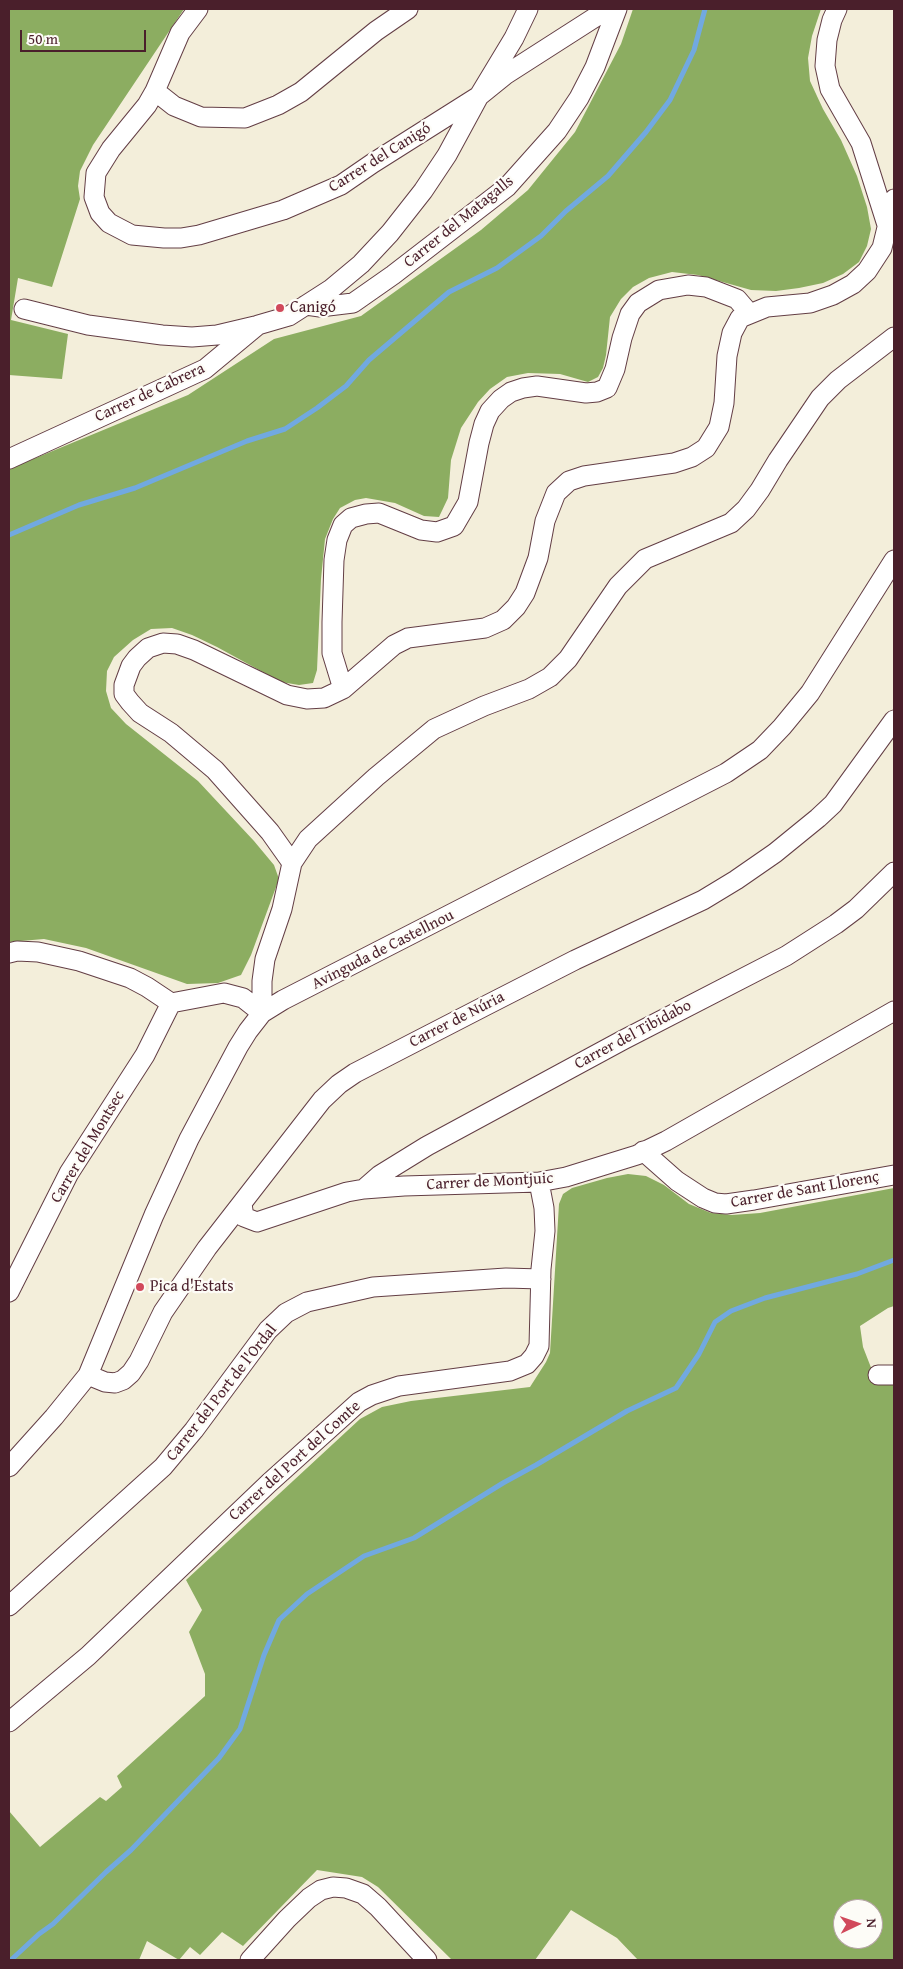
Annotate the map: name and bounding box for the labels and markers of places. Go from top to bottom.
place label: Canigó [290,298,336,318]
marker: Canigó [274,302,286,314]
place label: Pica d'Estats [150,1277,234,1297]
marker: Pica d'Estats [134,1281,146,1293]

